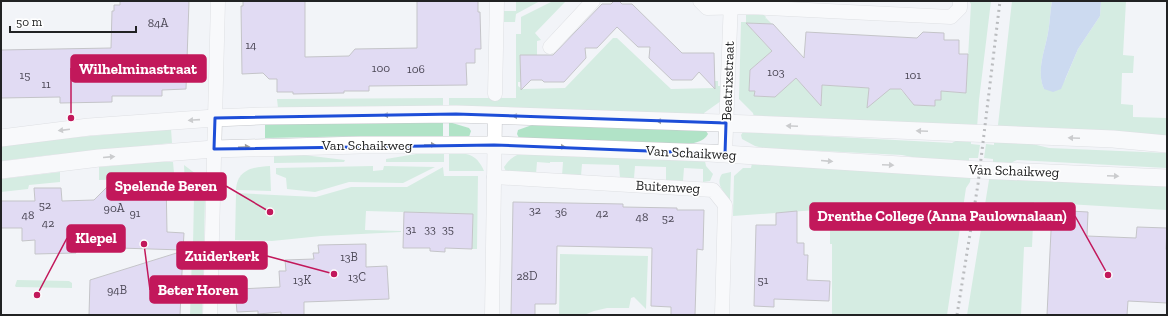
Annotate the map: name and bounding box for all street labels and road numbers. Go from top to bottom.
street label: Beatrixstraat [718,40,738,121]
street label: Van Schaikweg [321,137,413,154]
street label: Van Schaikweg [644,142,737,164]
street label: Van Schaikweg [967,161,1060,181]
street label: Buitenweg [635,177,701,197]

